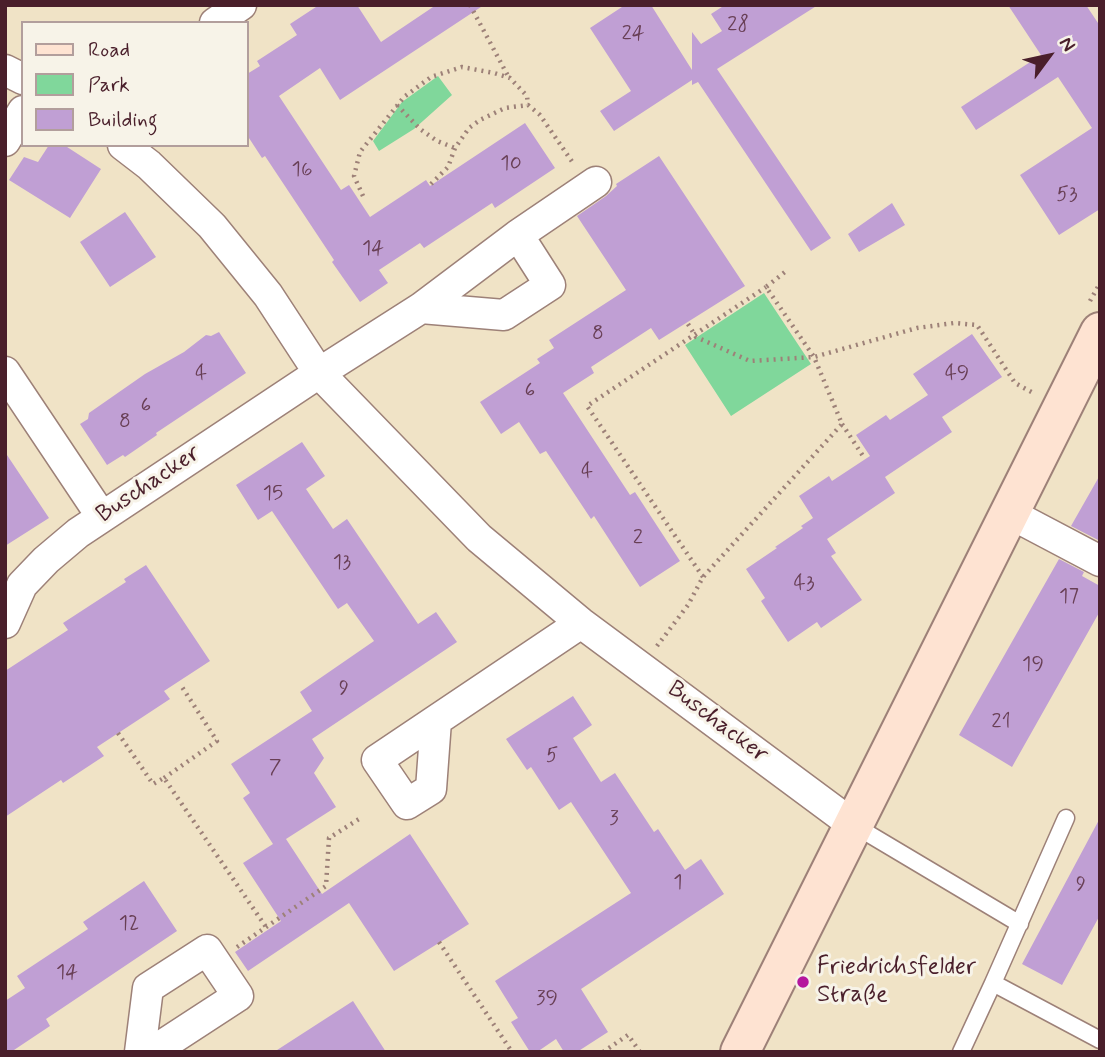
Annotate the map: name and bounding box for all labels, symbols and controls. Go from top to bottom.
house number: 28 [727,13,749,39]
legend [21,21,248,147]
north arrow [1014,21,1084,91]
house number: 24 [621,22,645,48]
text: N [1053,32,1081,56]
text: Road [88,36,130,64]
text: Park [88,71,130,99]
text: Building [88,106,158,134]
house number: 10 [500,152,522,178]
house number: 16 [292,158,312,184]
house number: 53 [1056,183,1078,209]
house number: 14 [362,237,384,263]
house number: 8 [592,322,604,348]
house number: 4 [195,362,207,388]
house number: 49 [945,362,969,388]
house number: 6 [525,379,535,405]
house number: 6 [141,394,151,420]
house number: 8 [119,410,131,436]
street label: Buschacker [92,440,206,530]
house number: 4 [581,460,593,486]
house number: 15 [263,482,283,508]
house number: 2 [633,526,643,552]
house number: 13 [333,551,351,577]
house number: 43 [793,572,815,598]
house number: 17 [1059,585,1079,611]
house number: 19 [1022,653,1044,679]
street label: Buschacker [661,676,773,770]
house number: 9 [339,677,349,703]
house number: 21 [991,710,1011,736]
house number: 5 [546,744,558,770]
house number: 7 [269,756,281,782]
house number: 3 [609,807,619,833]
house number: 1 [673,871,683,897]
house number: 9 [1076,873,1086,899]
house number: 12 [119,912,139,938]
place label: Friedrichsfelder Straße [817,954,976,1010]
house number: 14 [56,961,78,987]
marker: Friedrichsfelder Straße [795,974,811,990]
house number: 39 [536,987,558,1013]

